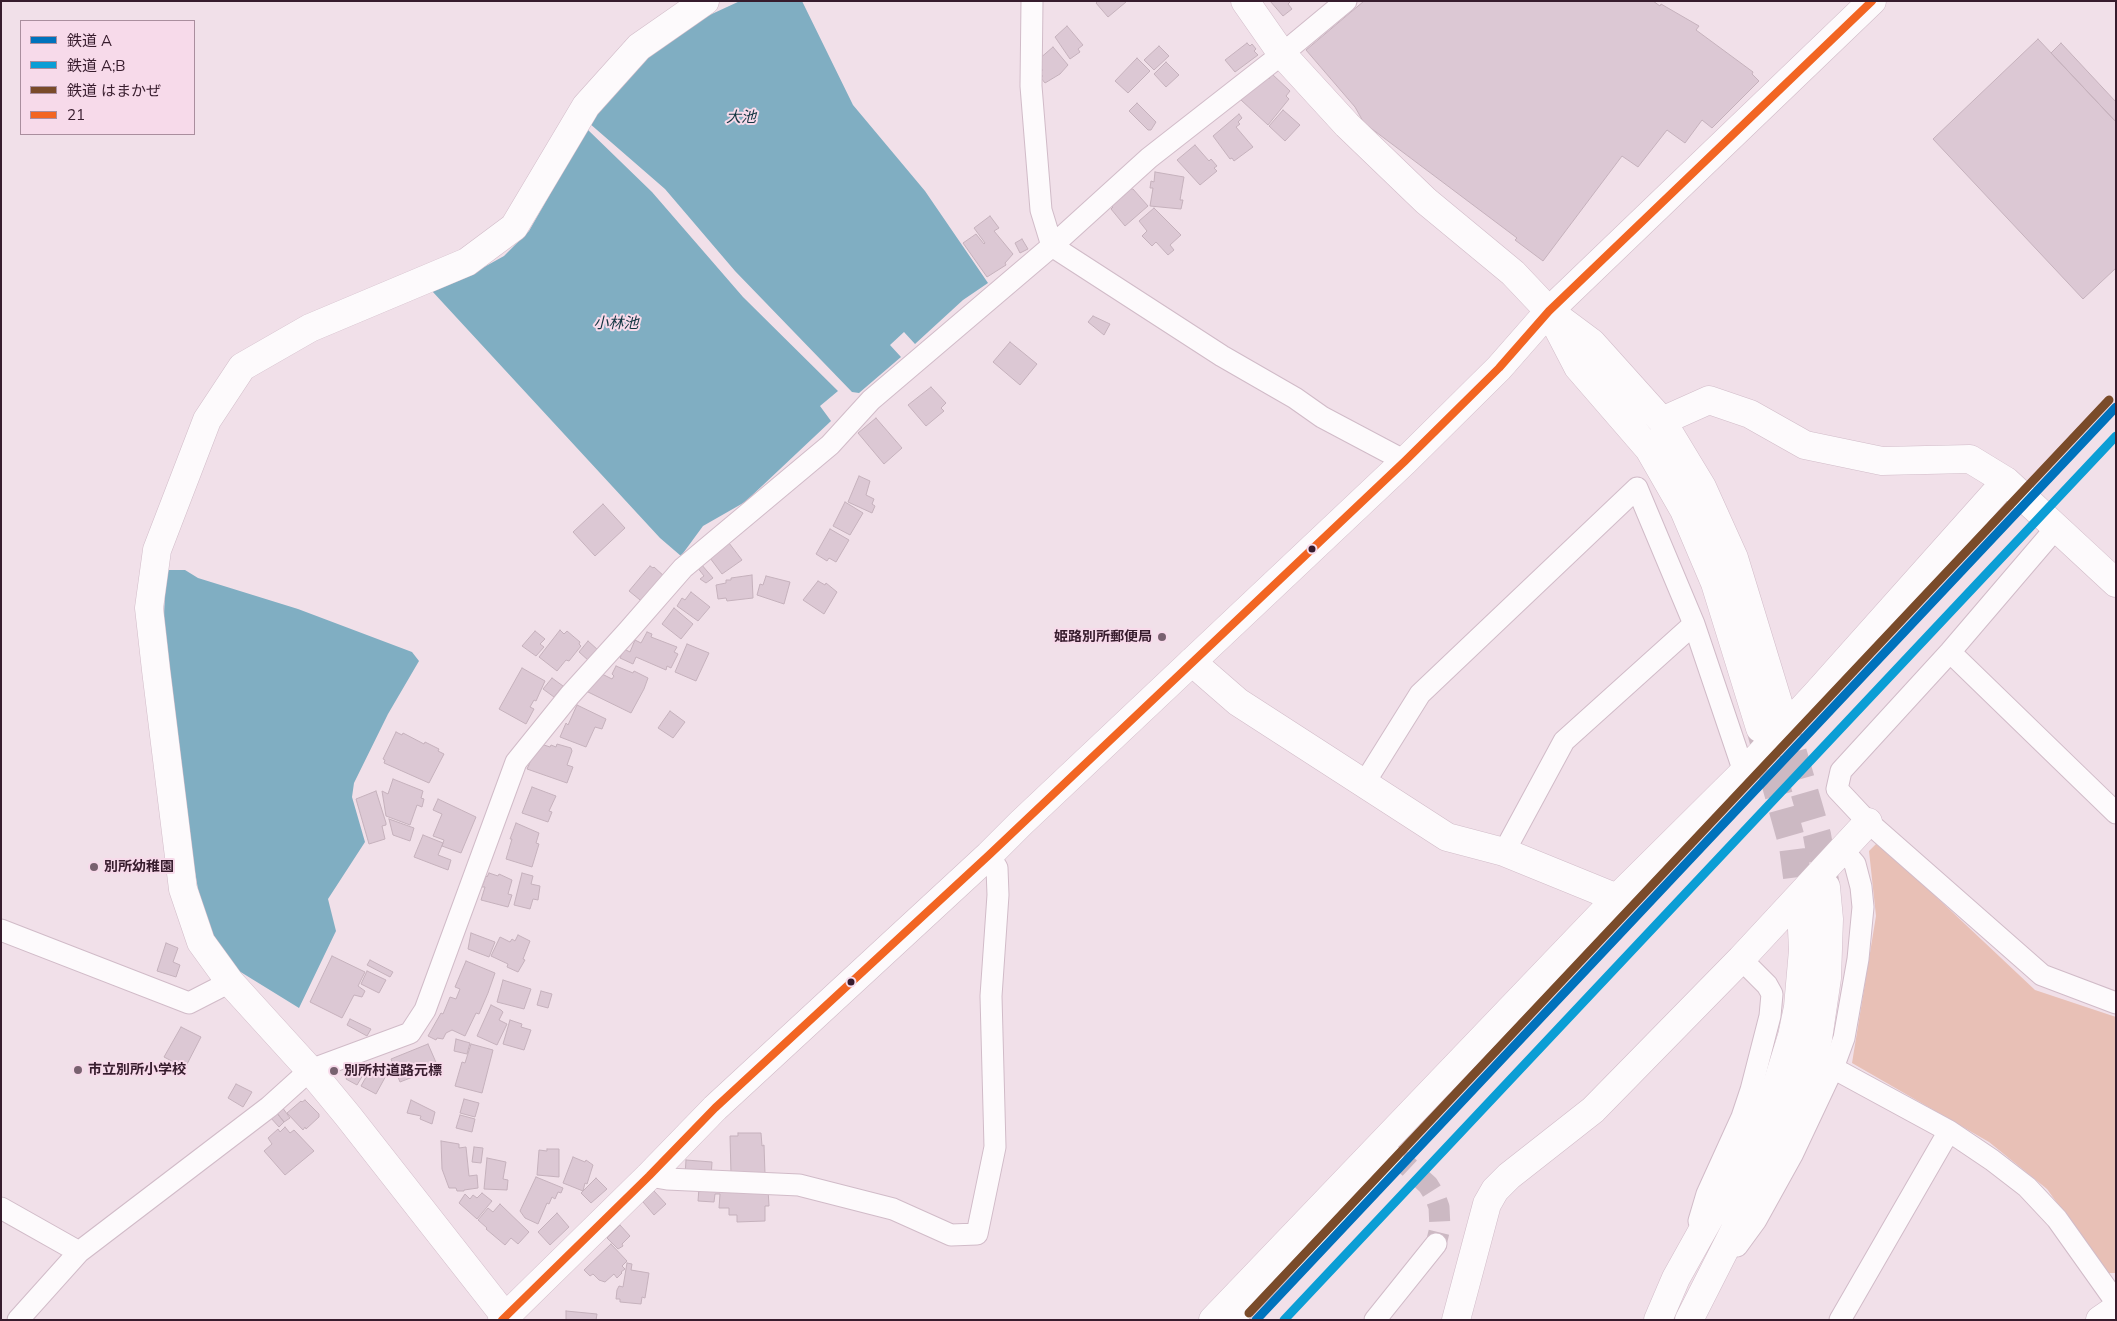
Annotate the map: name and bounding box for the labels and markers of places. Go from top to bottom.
unlabelled marker [1307,544,1317,554]
place label: 姫路別所郵便局 [1054,629,1152,645]
marker: 姫路別所郵便局 [1156,631,1168,643]
place label: 別所幼稚園 [104,859,174,875]
marker: 別所幼稚園 [88,861,100,873]
unlabelled marker [846,977,856,987]
place label: 市立別所小学校 [88,1062,186,1078]
place label: 別所村道路元標 [344,1063,442,1079]
marker: 市立別所小学校 [72,1064,84,1076]
marker: 別所村道路元標 [328,1065,340,1077]

